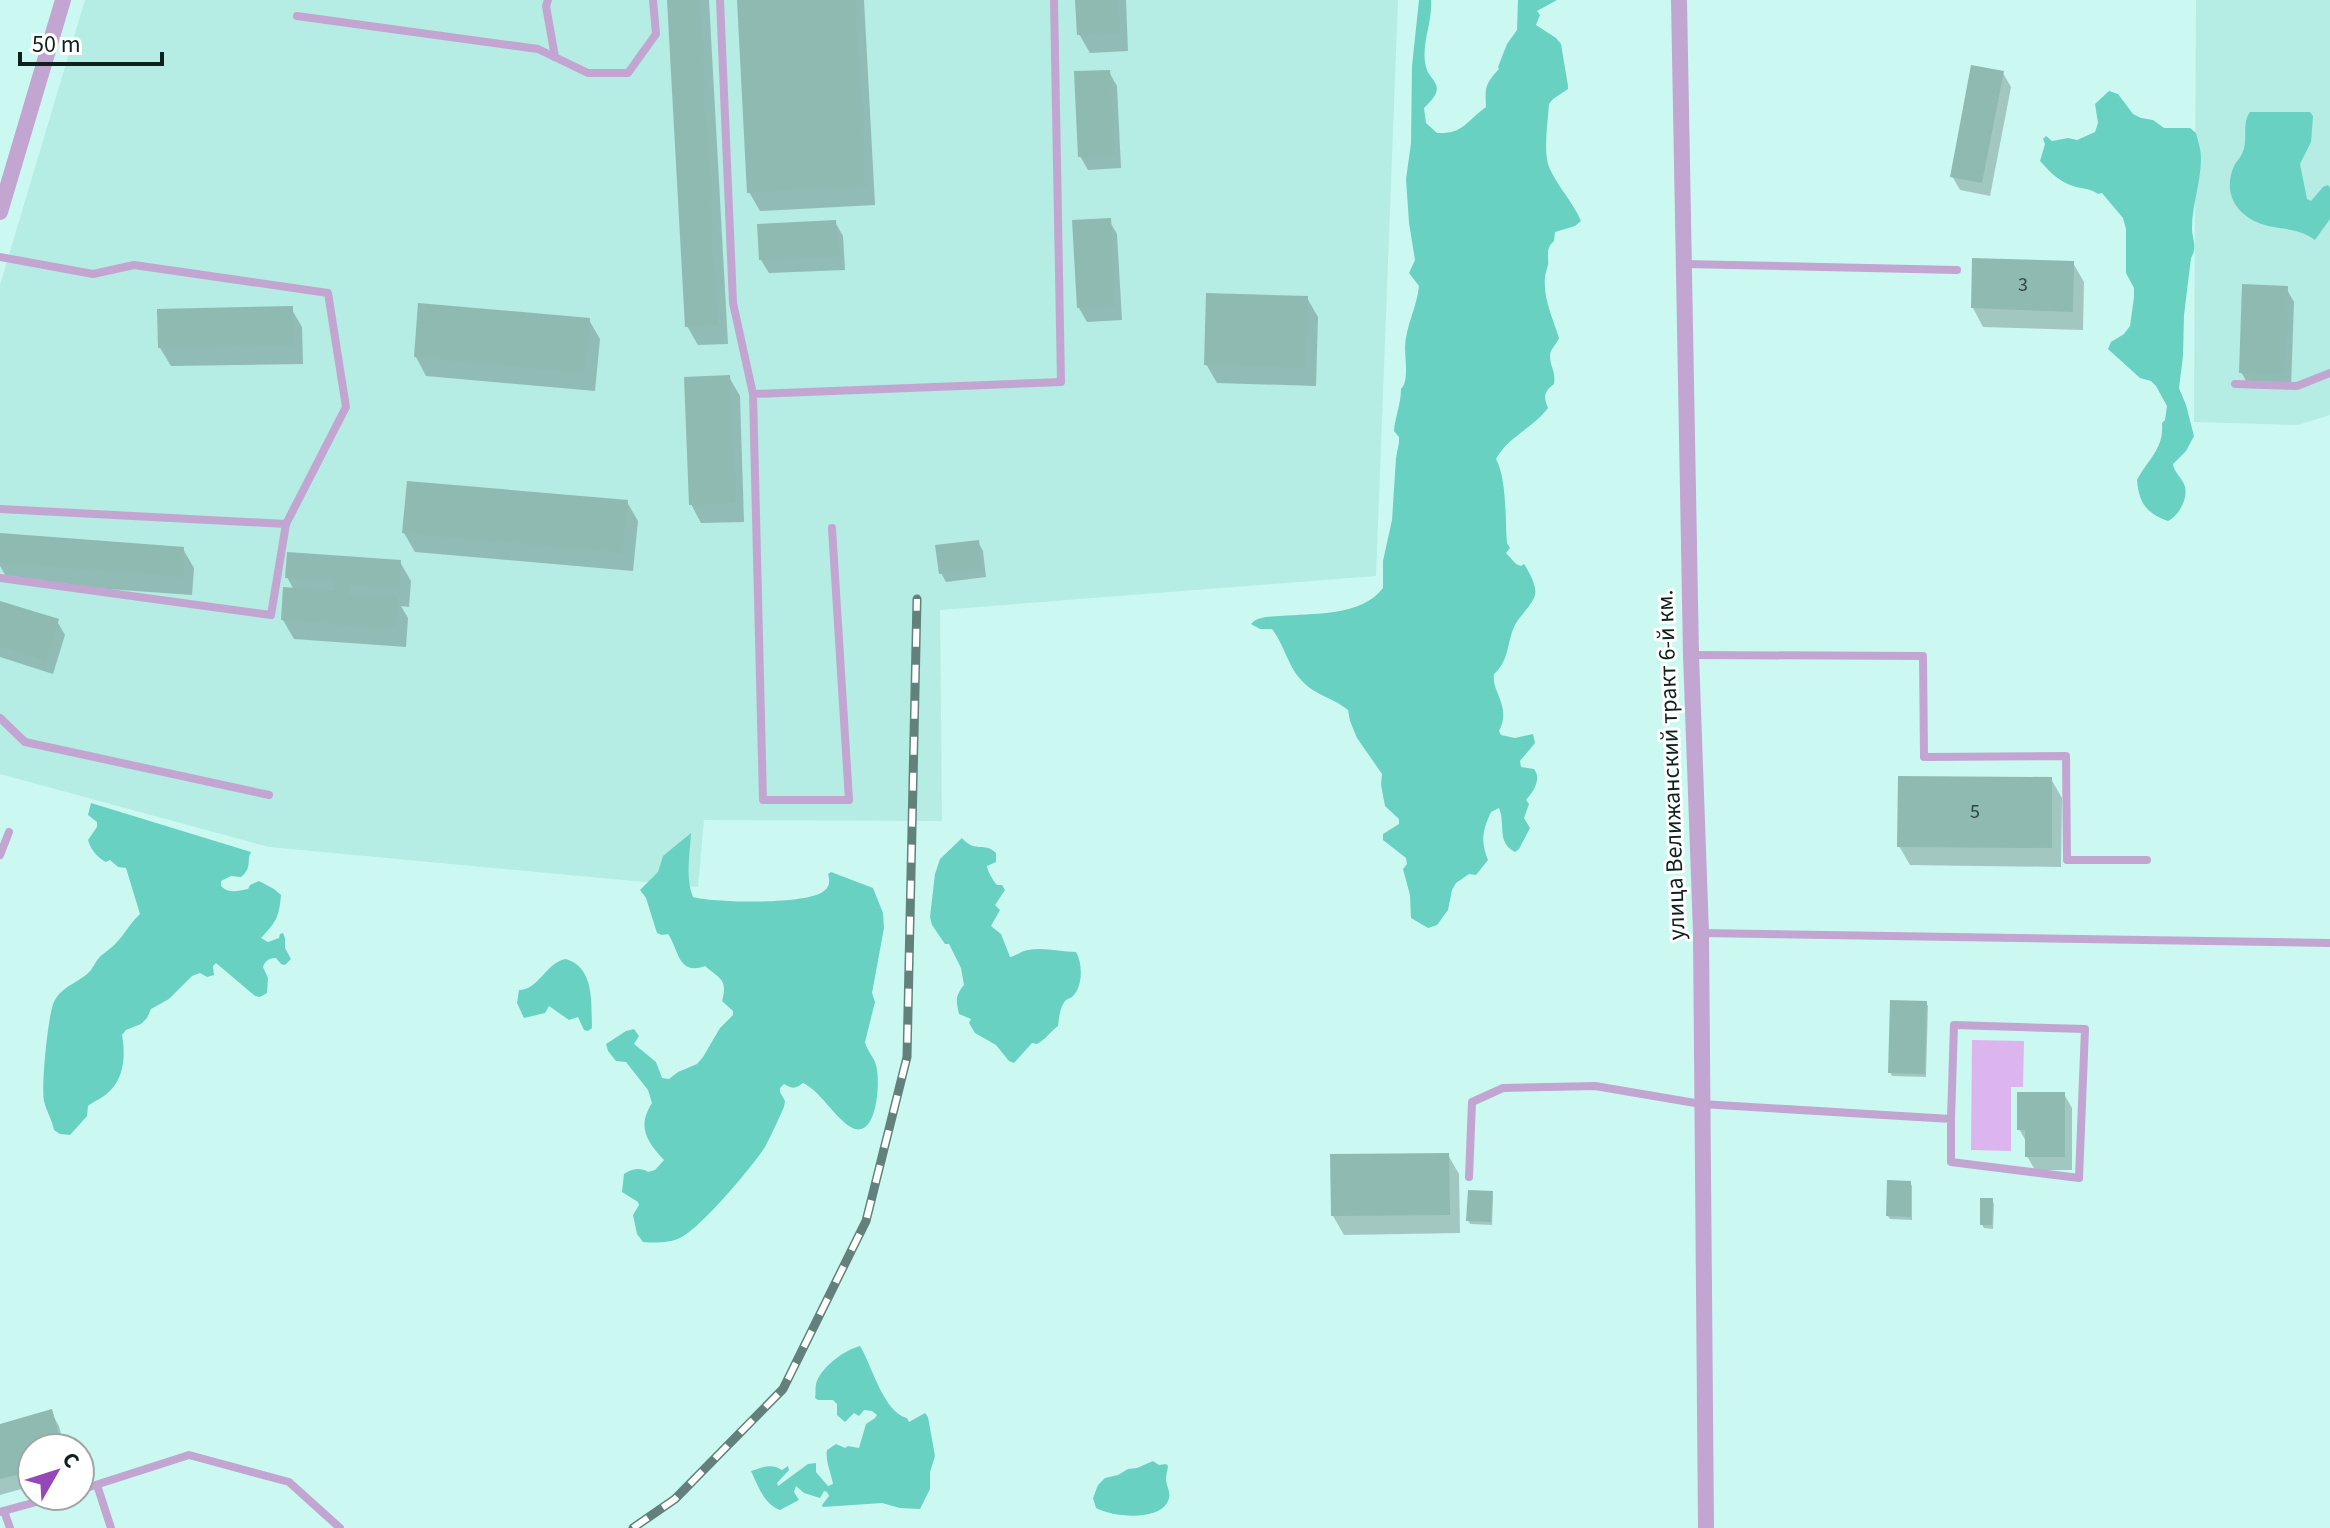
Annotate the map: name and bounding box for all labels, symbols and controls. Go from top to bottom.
scale bar [20,16,162,66]
text: 50 m [32,27,81,62]
house number: 3 [2018,271,2028,299]
street label: улица Велижанский тракт 6-й км. [1647,589,1695,941]
house number: 5 [1970,798,1980,826]
north arrow [16,1432,96,1512]
text: С [54,1445,87,1475]

